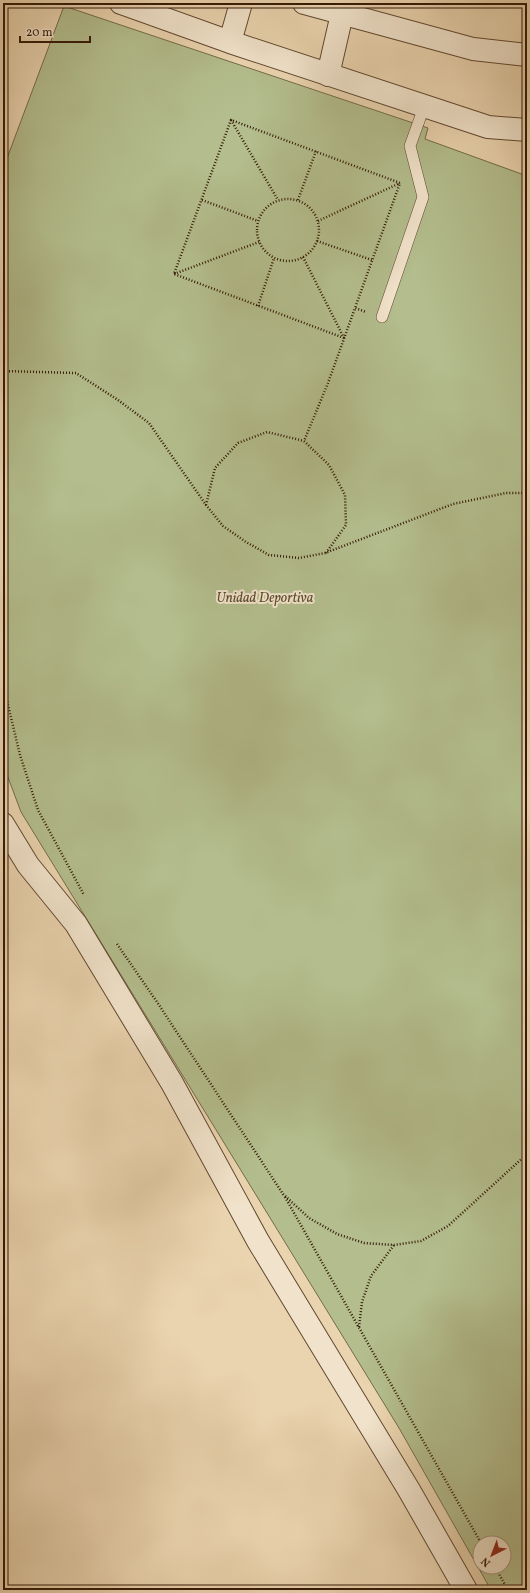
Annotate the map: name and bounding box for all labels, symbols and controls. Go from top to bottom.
scale bar [20,18,90,44]
text: 20 m [26,25,53,41]
park label: Unidad Deportiva [217,589,314,608]
north arrow [472,1535,512,1575]
text: N [478,1553,494,1570]

